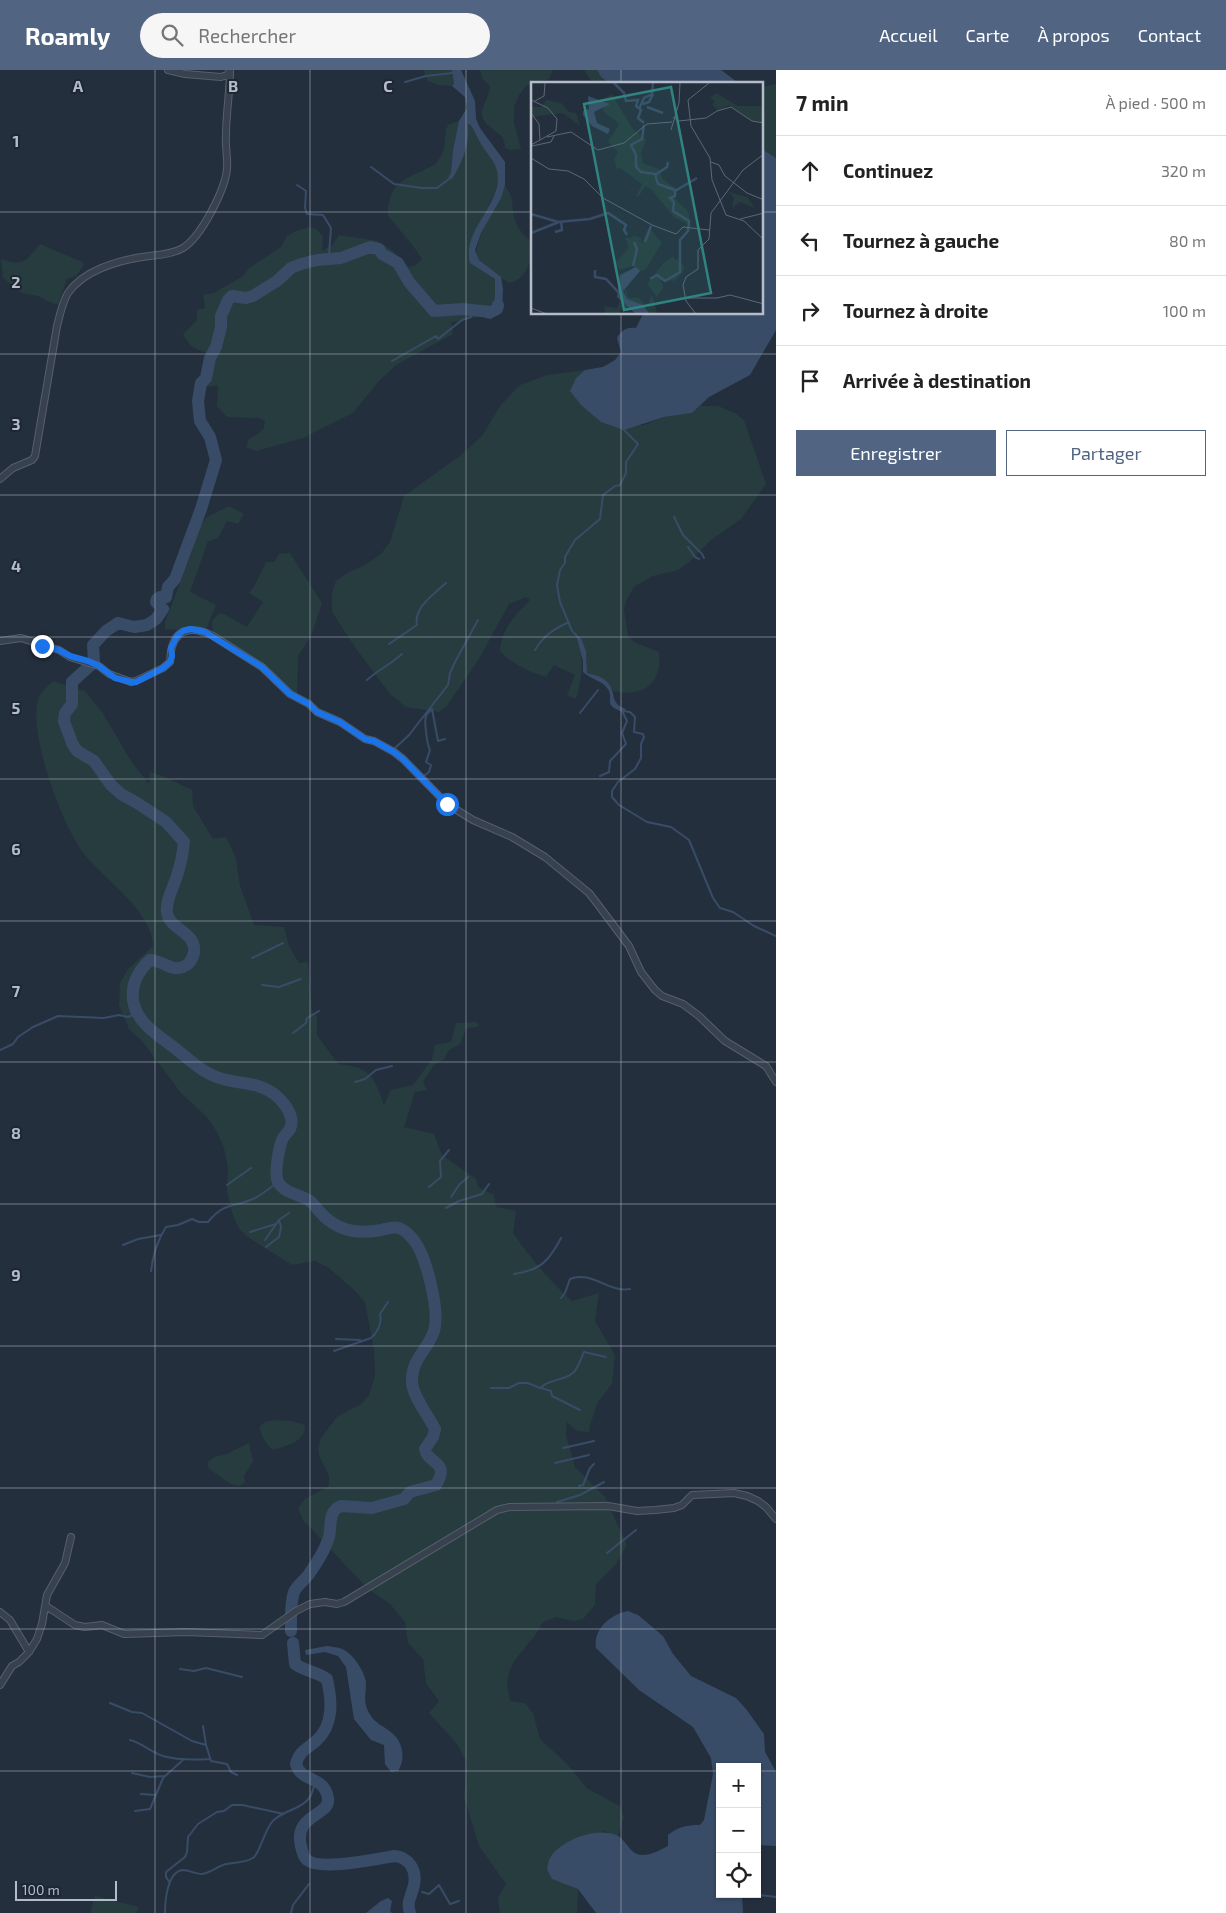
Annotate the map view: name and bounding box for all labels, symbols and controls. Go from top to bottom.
search box [140,13,490,58]
text: Roamly [25,21,110,50]
icon: search [158,21,186,49]
text: Rechercher [198,24,296,47]
text: Accueil [879,24,938,46]
text: Carte [966,24,1009,46]
text: À propos [1037,24,1110,46]
text: Contact [1138,24,1201,46]
text: A [73,76,84,95]
text: B [228,76,238,95]
text: C [383,76,393,95]
inset map [531,82,764,315]
text: 7 min [796,90,849,115]
text: À pied · 500 m [1105,93,1206,112]
text: 1 [13,131,19,150]
icon: ahead [796,157,824,185]
text: Continuez [843,159,933,182]
text: 320 m [1161,161,1206,180]
icon: left [796,227,824,255]
text: Tournez à gauche [843,229,999,252]
text: 80 m [1169,231,1206,250]
text: 2 [11,272,21,291]
icon: right [796,297,824,325]
text: Tournez à droite [843,299,989,322]
text: 100 m [1163,301,1206,320]
icon: arrive [796,367,824,395]
text: Arrivée à destination [843,369,1031,392]
text: 3 [11,414,21,433]
button: Enregistrer [796,430,996,476]
button: Partager [1006,430,1206,476]
text: 4 [11,556,21,575]
route end [31,635,54,658]
text: 5 [12,698,21,717]
route start [436,793,459,816]
text: 6 [11,839,21,858]
text: 7 [12,981,21,1000]
text: 8 [11,1123,21,1142]
text: 9 [11,1265,21,1284]
map controls [716,1763,761,1898]
button: + [716,1763,761,1808]
button: − [716,1808,761,1853]
button: locate [716,1853,761,1898]
scale bar [15,1878,118,1901]
text: 100 m [22,1881,60,1898]

